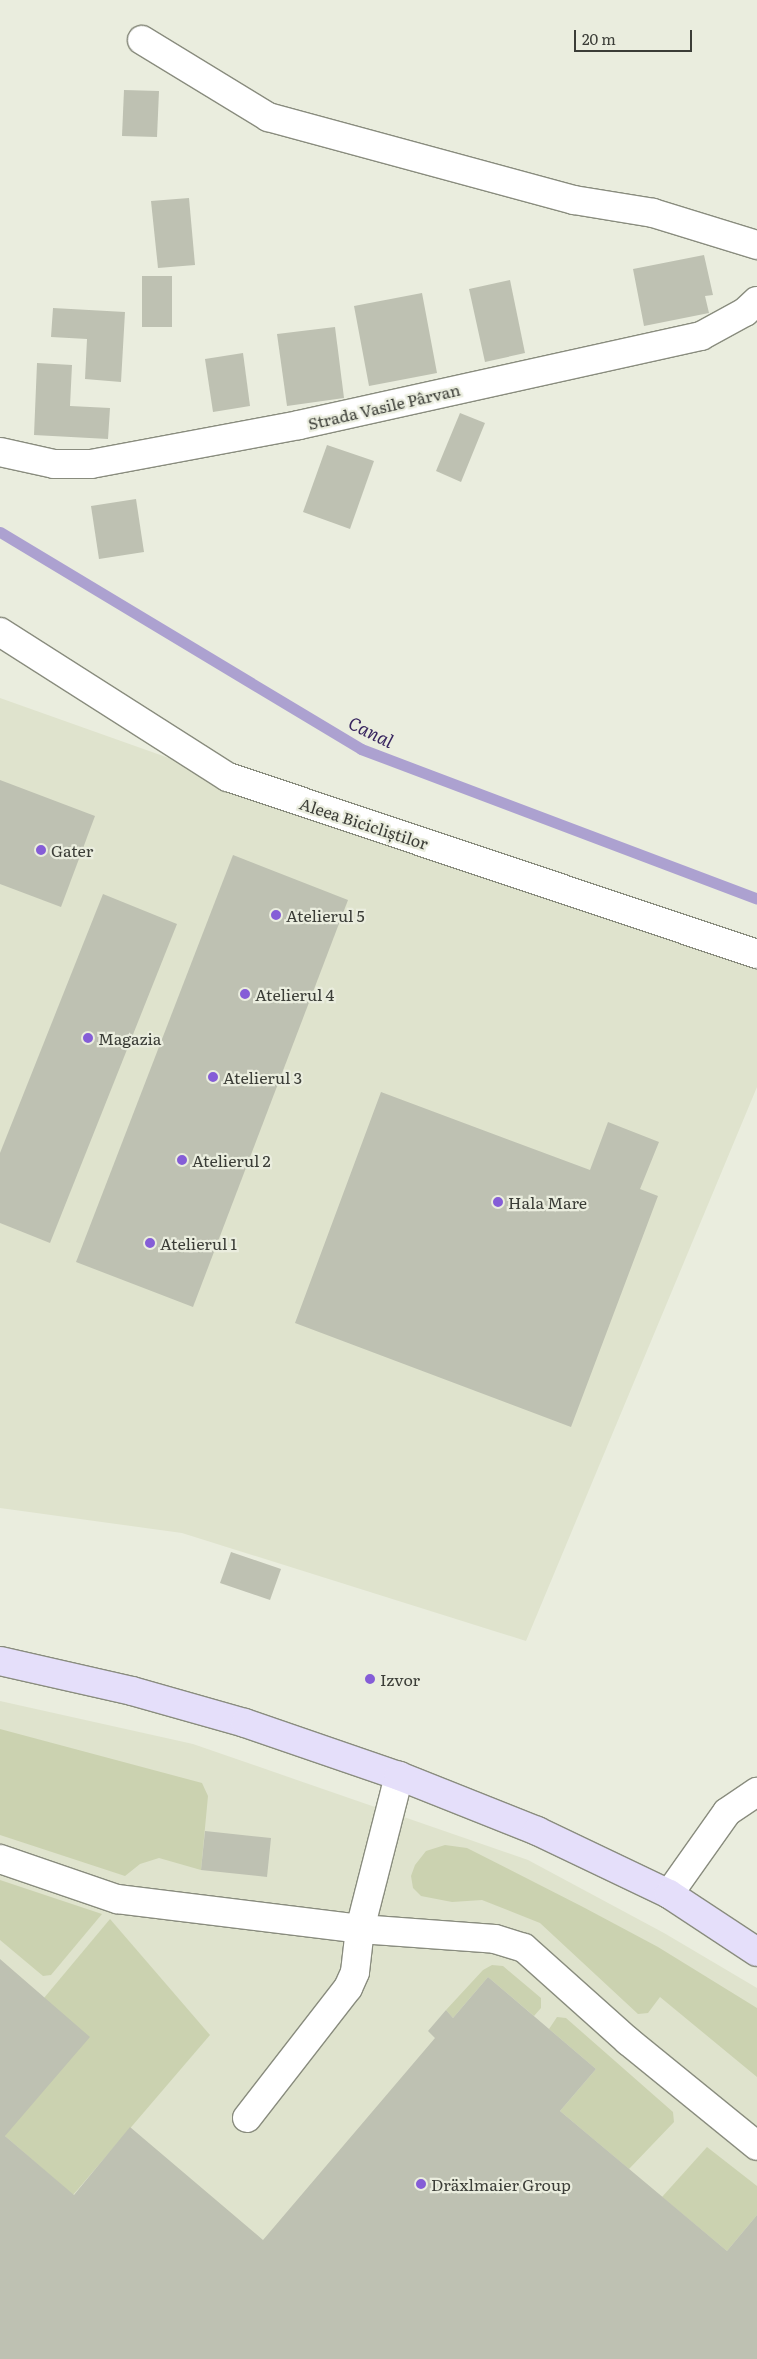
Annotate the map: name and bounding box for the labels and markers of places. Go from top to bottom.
place label: Gater [51,840,93,860]
marker: Gater [35,844,47,856]
place label: Atelierul 5 [286,905,365,925]
marker: Atelierul 5 [270,909,282,921]
place label: Atelierul 4 [255,984,334,1004]
marker: Atelierul 4 [239,988,251,1000]
place label: Magazia [98,1028,161,1048]
marker: Magazia [82,1032,94,1044]
place label: Atelierul 3 [223,1067,302,1087]
marker: Atelierul 3 [207,1071,219,1083]
place label: Atelierul 2 [192,1150,271,1170]
marker: Atelierul 2 [176,1154,188,1166]
place label: Hala Mare [508,1192,587,1212]
marker: Hala Mare [492,1196,504,1208]
place label: Atelierul 1 [160,1233,237,1253]
marker: Atelierul 1 [144,1237,156,1249]
place label: Izvor [380,1669,420,1689]
marker: Izvor [364,1673,376,1685]
place label: Dräxlmaier Group [431,2174,571,2194]
marker: Dräxlmaier Group [415,2178,427,2190]

